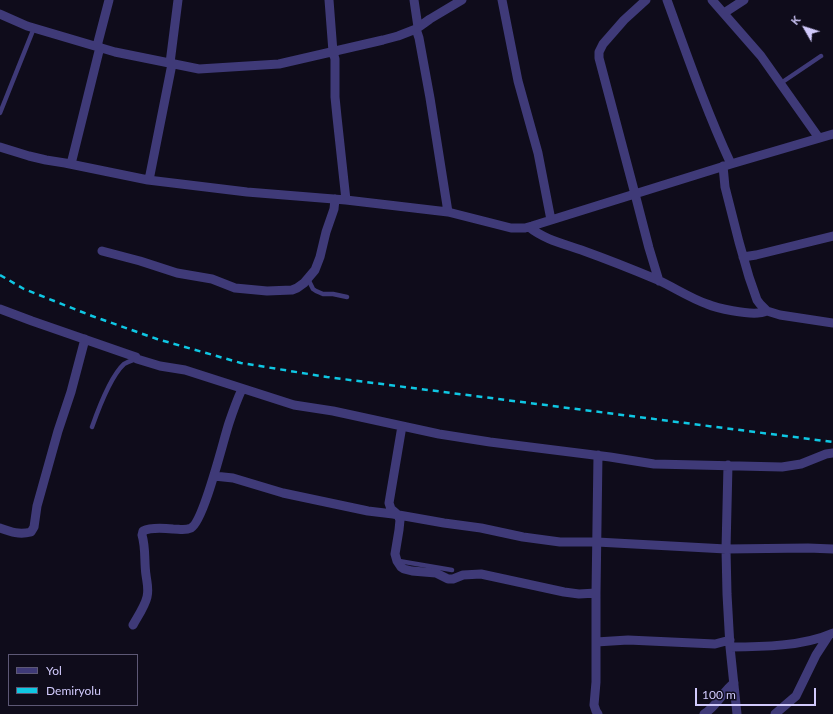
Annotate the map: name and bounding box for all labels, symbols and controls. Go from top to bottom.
north arrow [785,8,825,48]
text: K [788,13,803,27]
legend [8,654,138,706]
text: Yol [46,663,62,678]
scale bar [697,680,818,706]
text: Demiryolu [46,683,101,698]
text: 100 m [702,687,736,702]

